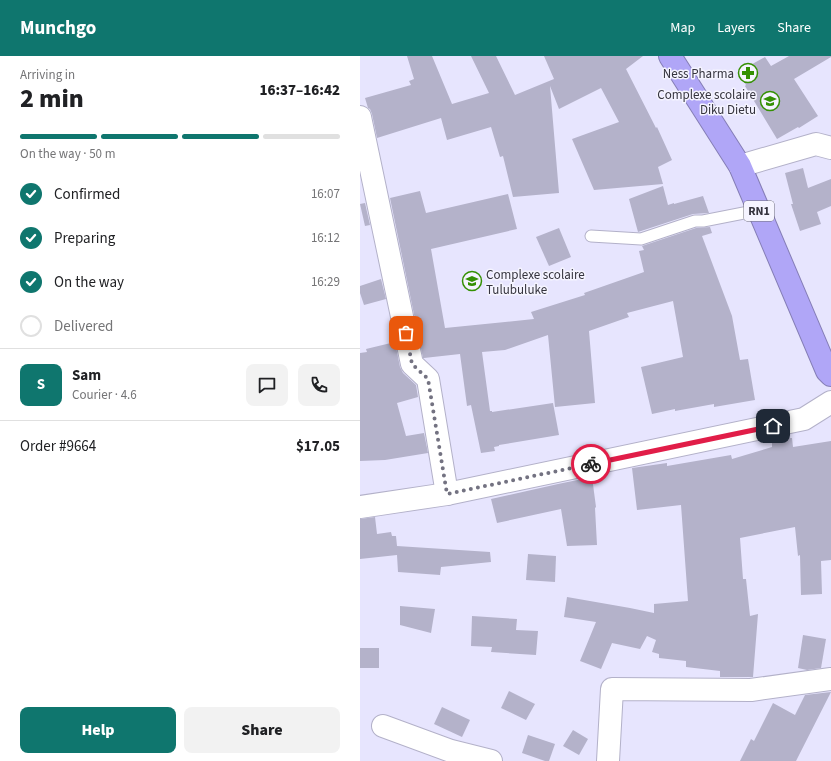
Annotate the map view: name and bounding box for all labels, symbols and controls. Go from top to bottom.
text: Munchgo [20,15,96,42]
text: Map [670,18,695,38]
text: Layers [717,18,755,38]
text: Share [777,18,811,38]
pharmacy icon: Ness Pharma [737,62,759,84]
place label: Ness Pharma [663,65,734,83]
text: Arriving in [20,66,75,84]
text: 2 min [20,80,84,117]
text: 16:37–16:42 [259,80,340,101]
place label: Complexe scolaire Diku Dietu [657,86,756,119]
school or university icon: Complexe scolaire Diku Dietu [759,90,781,112]
text: On the way · 50 m [20,145,115,163]
icon: check [20,183,42,205]
text: Confirmed [54,184,120,205]
text: 16:07 [311,185,340,203]
road number: RN1 [744,201,774,221]
icon: check [20,227,42,249]
text: Preparing [54,228,115,249]
text: 16:12 [311,229,340,247]
place label: Complexe scolaire Tulubuluke [486,266,585,299]
school or university icon: Complexe scolaire Tulubuluke [461,270,483,292]
icon: check [20,271,42,293]
text: On the way [54,272,124,293]
text: 16:29 [311,273,340,291]
text: Delivered [54,316,113,337]
pin [389,316,423,350]
icon: bag [395,322,417,344]
button: chat [246,364,288,406]
button: phone [298,364,340,406]
text: Sam [72,365,101,386]
text: S [37,374,45,395]
text: Courier · 4.6 [72,386,137,404]
pin [756,409,790,443]
icon: home [762,415,784,437]
text: Order #9664 [20,436,96,457]
text: $17.05 [296,436,340,457]
courier [571,444,611,484]
icon: bike [580,453,602,475]
button: Help [20,707,176,753]
button: Share [184,707,340,753]

